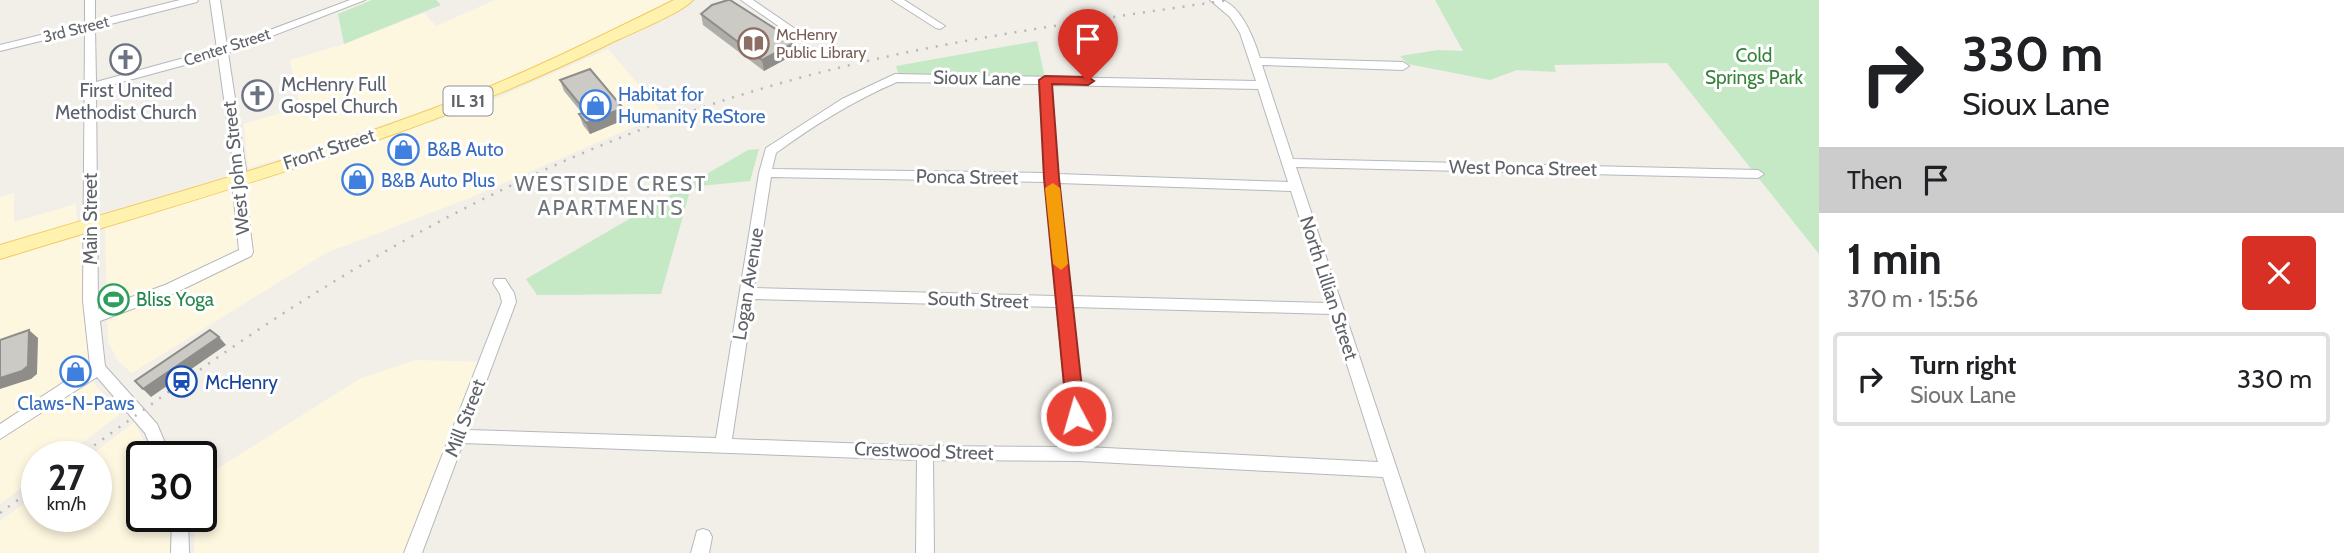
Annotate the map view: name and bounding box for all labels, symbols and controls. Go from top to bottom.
pin [1058,9,1118,81]
street label: 3rd Street [41,12,111,46]
icon: arrive [1069,20,1107,58]
street label: Center Street [181,24,273,70]
text: 330 m [1962,24,2103,83]
place label: McHenry Public Library [776,25,866,62]
library icon: McHenry Public Library [736,26,770,60]
icon: right [1847,28,1938,119]
church icon: First United Methodist Church [109,42,143,76]
park label: Cold Springs Park [1705,44,1804,89]
street label: Sioux Lane [933,66,1021,90]
place label: McHenry Full Gospel Church [281,73,398,118]
church icon: McHenry Full Gospel Church [241,78,275,112]
place label: First United Methodist Church [55,79,197,124]
place label: Habitat for Humanity ReStore [618,83,766,128]
text: Sioux Lane [1962,84,2110,123]
road number: IL 31 [444,86,492,116]
shop icon: Habitat for Humanity ReStore [578,88,612,122]
street label: West John Street [217,99,254,236]
street label: Front Street [280,123,378,175]
shop icon: B&B Auto [387,132,421,166]
place label: B&B Auto [427,138,504,161]
street label: West Ponca Street [1449,155,1598,181]
icon: arrive [1917,161,1955,199]
shop icon: B&B Auto Plus [341,163,375,197]
text: Then [1847,164,1903,196]
street label: Ponca Street [916,165,1019,189]
place label: B&B Auto Plus [381,169,495,192]
district label: WESTSIDE CREST APARTMENTS [515,171,707,220]
street label: Main Street [79,172,102,265]
street label: North Lillian Street [1295,213,1363,363]
street label: Logan Avenue [728,226,768,342]
text: 1 min [1847,233,1942,285]
button: close [2242,236,2316,310]
sports icon: Bliss Yoga [96,282,130,316]
text: 370 m · 15:56 [1847,285,1978,313]
street label: South Street [927,287,1030,313]
place label: Bliss Yoga [136,288,214,311]
text: Turn right [1910,349,2016,381]
shop icon: Claws-N-Paws [59,355,93,389]
icon: right [1851,360,1889,398]
text: 330 m [2237,363,2312,395]
station icon: McHenry [165,365,199,399]
place label: McHenry [205,371,278,394]
street label: Mill Street [440,375,491,460]
position arrow [1039,379,1113,453]
text: Sioux Lane [1910,381,2016,409]
place label: Claws-N-Paws [17,392,135,415]
street label: Crestwood Street [854,437,995,465]
speed limit sign: 30 [126,441,217,532]
text: 27 [48,456,85,499]
text: km/h [47,493,86,515]

